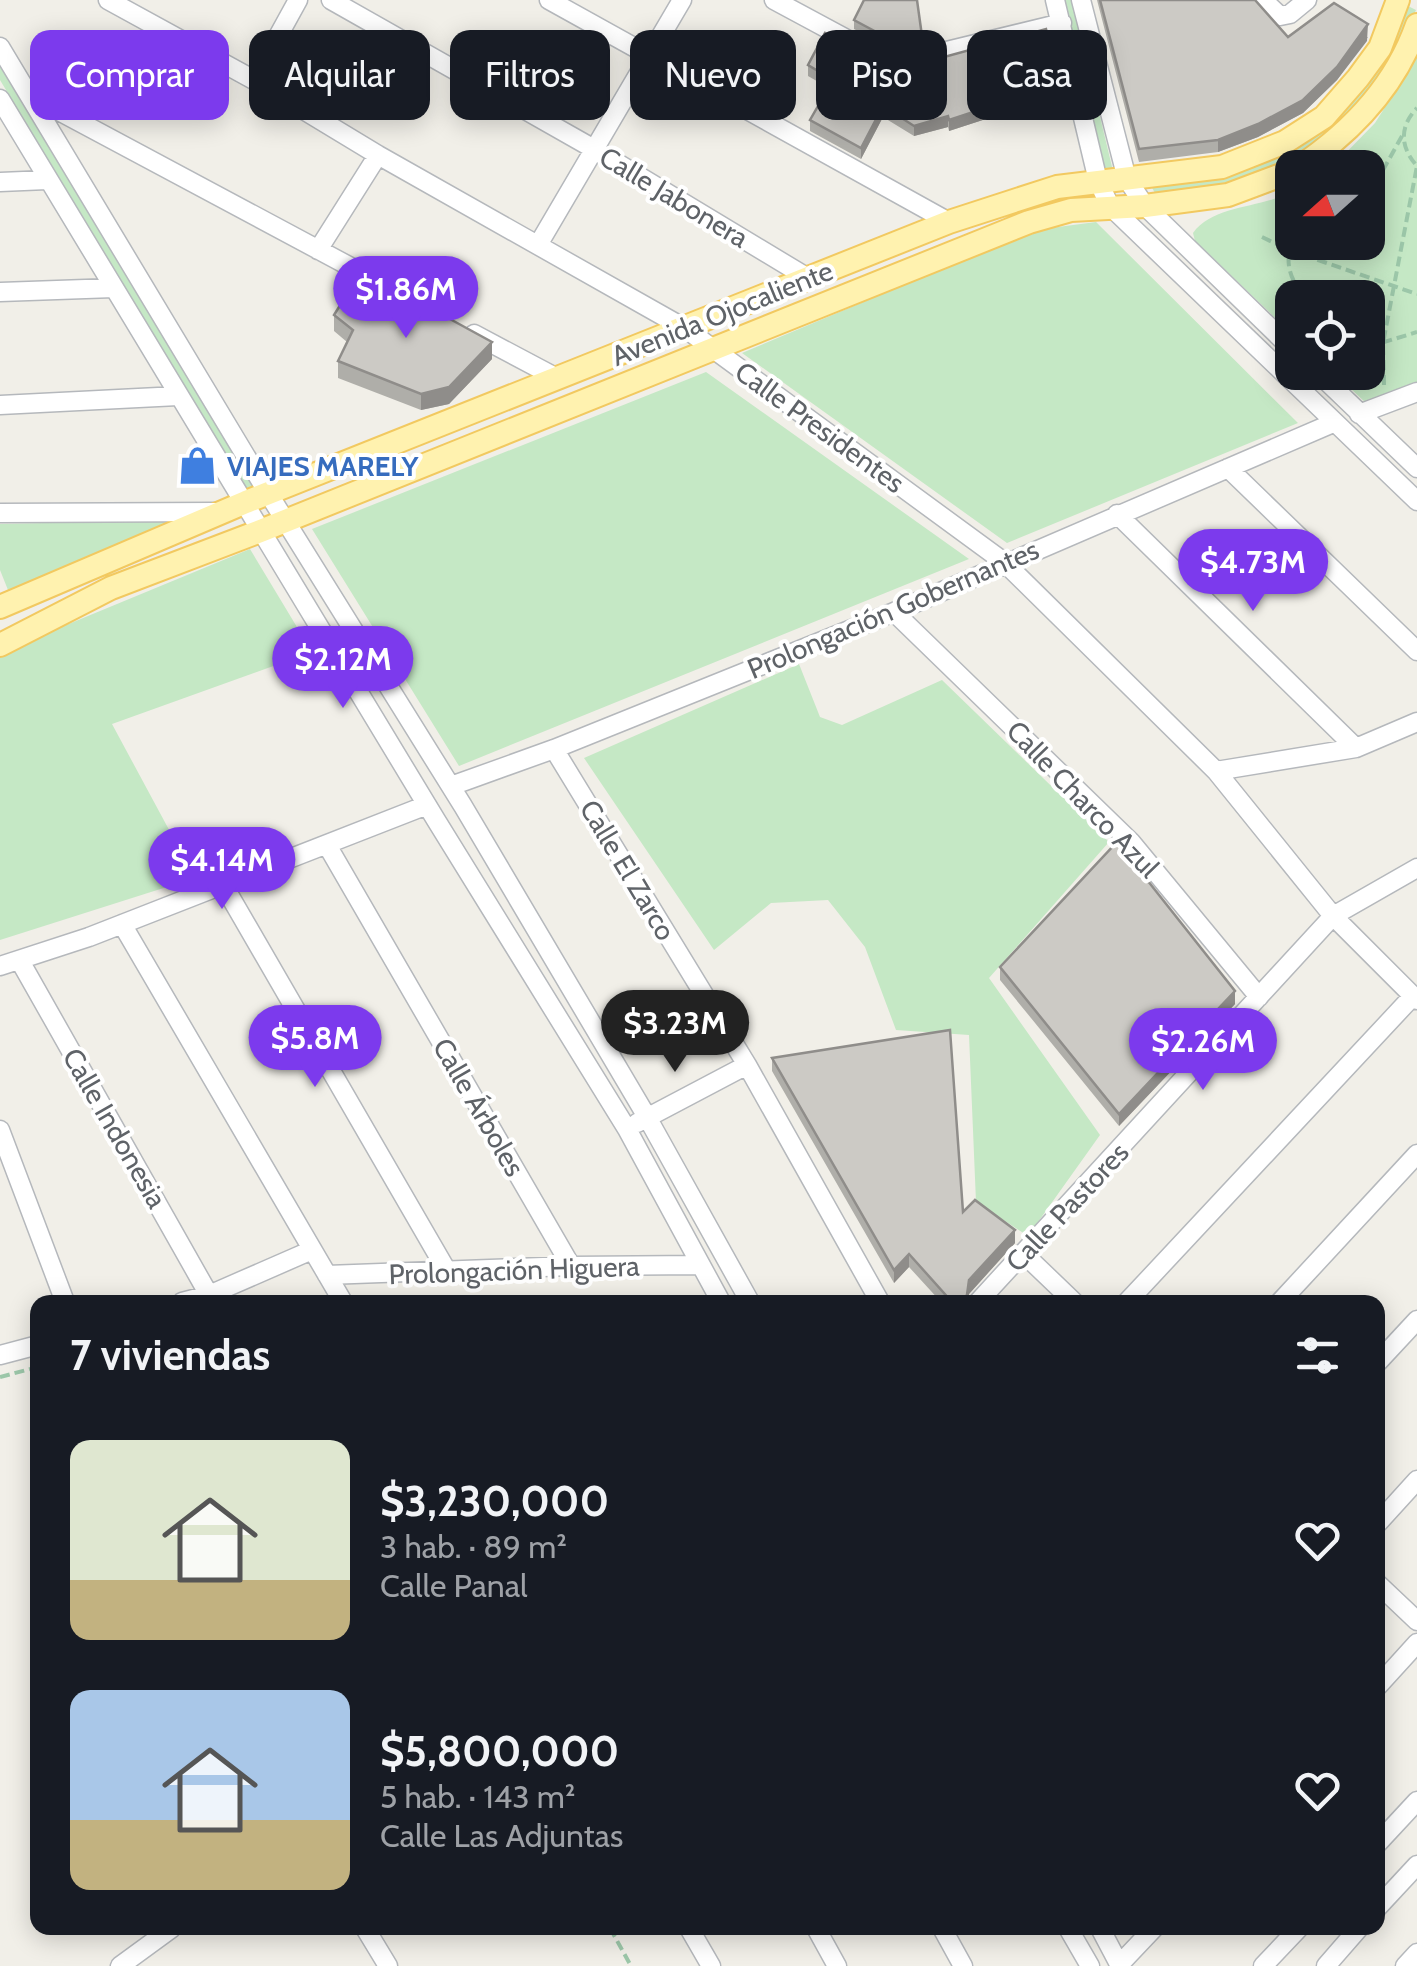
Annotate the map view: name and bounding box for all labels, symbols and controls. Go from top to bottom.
chip: Comprar [30,30,229,120]
chip: Alquilar [249,30,430,120]
chip: Filtros [450,30,610,120]
chip: Nuevo [630,30,796,120]
chip: Piso [816,30,947,120]
chip: Casa [967,30,1107,120]
street label: Calle Jabonera [593,139,755,255]
north arrow [1275,150,1385,260]
map controls [1275,150,1385,390]
street label: Avenida Ojocaliente [606,253,838,373]
pin: $1.86M [325,256,487,341]
text: $1.86M [355,269,457,308]
button: locate [1275,280,1385,390]
street label: Calle Presidentes [729,354,911,500]
shop icon: VIAJES MARELY [176,445,218,487]
place label: VIAJES MARELY [227,449,420,483]
pin: $4.73M [1172,529,1334,614]
street label: Prolongación Gobernantes [742,532,1044,686]
text: $4.73M [1200,542,1306,581]
pin: $2.12M [262,626,424,711]
text: $2.12M [294,639,392,678]
street label: Calle Charco Azul [1000,714,1167,885]
street label: Calle El Zarco [573,794,683,946]
pin: $4.14M [141,827,303,912]
text: $4.14M [170,840,274,879]
pin: $3.23M [594,990,756,1075]
text: $3.23M [623,1003,727,1042]
pin: $5.8M [245,1005,385,1090]
pin: $2.26M [1122,1008,1284,1093]
text: $5.8M [271,1018,359,1057]
text: $2.26M [1151,1021,1255,1060]
street label: Calle Árboles [426,1032,532,1182]
street label: Calle Indonesia [56,1042,175,1214]
street label: Calle Pastores [999,1135,1135,1279]
street label: Prolongación Higuera [388,1249,641,1291]
icon: filters [1290,1328,1345,1383]
text: 7 viviendas [70,1329,270,1381]
text: $3,230,000 [380,1475,609,1527]
icon: home [150,1480,270,1600]
icon: heart [1290,1513,1345,1568]
text: 3 hab. · 89 m² [380,1527,567,1566]
text: Calle Panal [380,1566,528,1605]
text: $5,800,000 [380,1725,619,1777]
icon: home [150,1730,270,1850]
icon: heart [1290,1763,1345,1818]
text: 5 hab. · 143 m² [380,1777,576,1816]
text: Calle Las Adjuntas [380,1816,623,1855]

